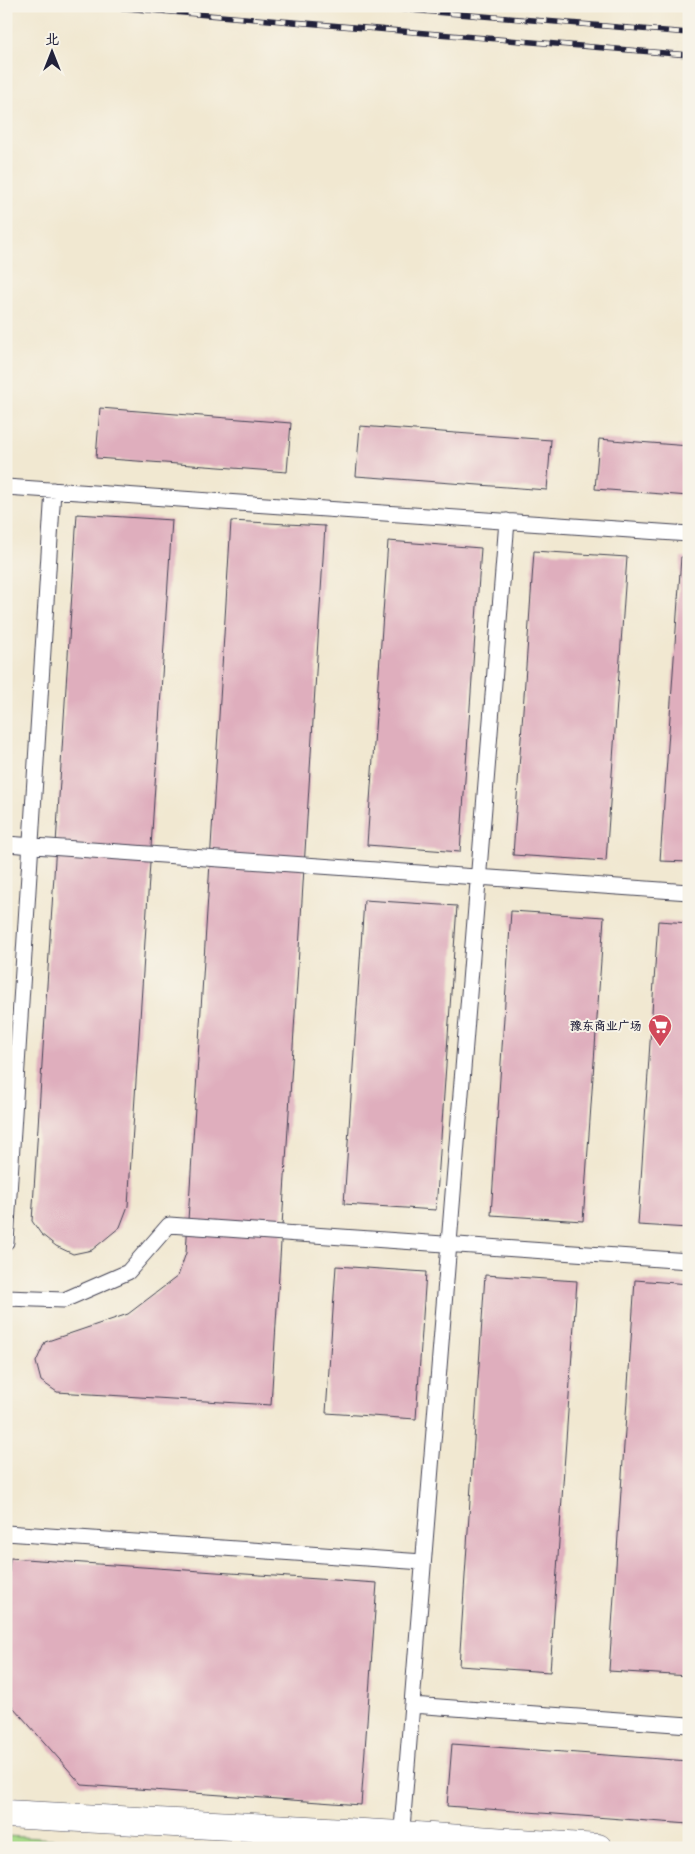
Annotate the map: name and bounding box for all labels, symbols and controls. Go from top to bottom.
north arrow [28,28,78,78]
text: 北 [45,29,59,48]
supermarket icon: 豫东商业广场 [647,1013,673,1047]
place label: 豫东商业广场 [570,1017,642,1033]

